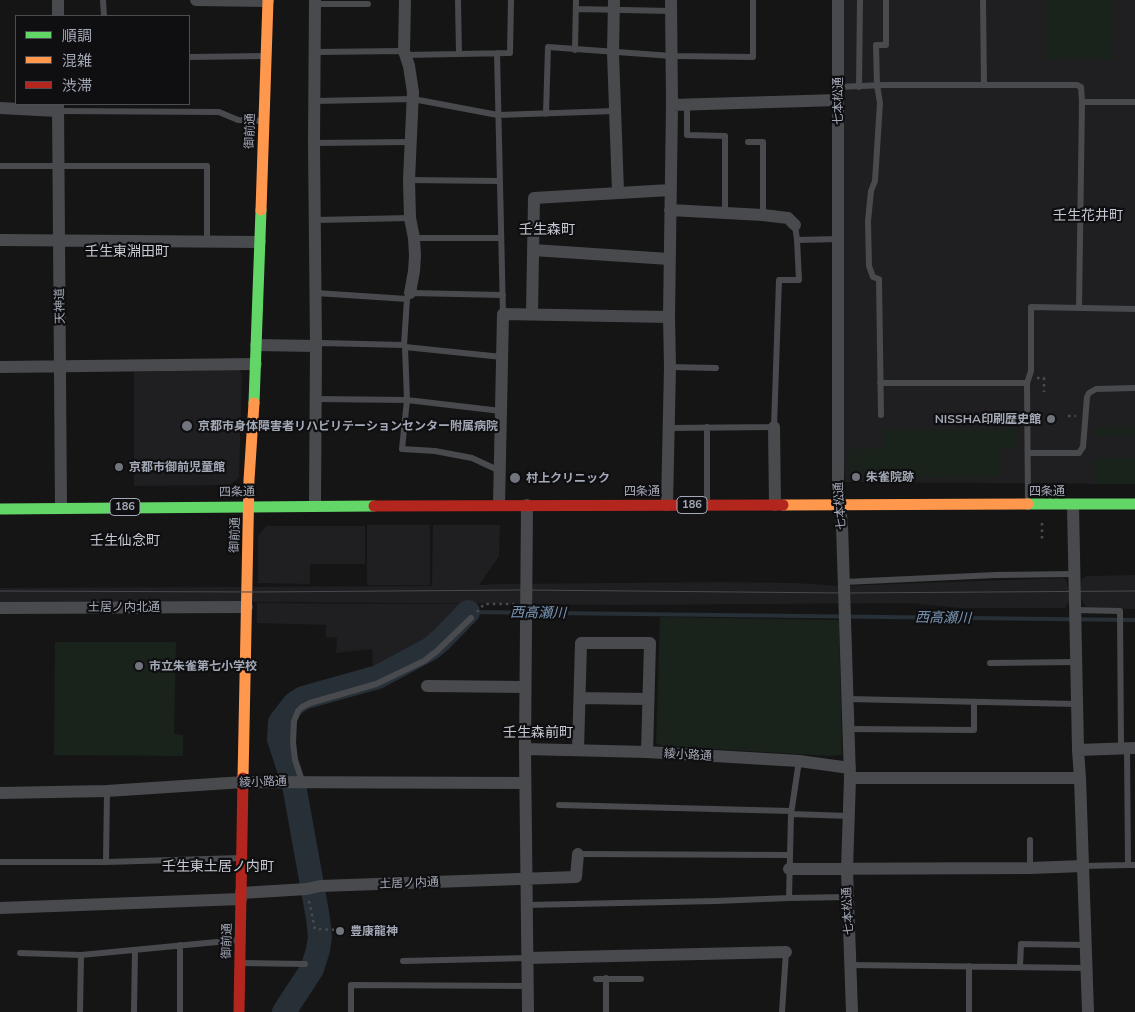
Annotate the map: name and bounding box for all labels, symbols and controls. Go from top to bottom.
legend [15,15,190,105]
text: 順調 [62,26,92,45]
text: 混雑 [62,51,92,70]
text: 渋滞 [62,76,92,95]
street label: 七本松通 [831,77,845,125]
street label: 御前通 [242,113,258,149]
district label: 壬生花井町 [1053,208,1123,224]
district label: 壬生森町 [519,222,575,238]
district label: 壬生東淵田町 [85,244,169,260]
street label: 天神道 [52,288,68,324]
place label: NISSHA印刷歴史館 [935,412,1041,426]
marker: NISSHA印刷歴史館 [1045,413,1057,425]
marker: 京都市身体障害者リハビリテーションセンター附属病院 [180,419,194,433]
place label: 京都市身体障害者リハビリテーションセンター附属病院 [198,419,498,433]
place label: 京都市御前児童館 [129,460,225,474]
marker: 京都市御前児童館 [113,461,125,473]
place label: 朱雀院跡 [866,470,914,484]
marker: 村上クリニック [508,471,522,485]
place label: 村上クリニック [526,471,610,485]
marker: 朱雀院跡 [850,471,862,483]
street label: 七本松通 [831,482,849,530]
street label: 四条通 [219,484,255,500]
street label: 四条通 [624,484,660,498]
street label: 四条通 [1029,484,1065,498]
road number: 186 [677,496,707,514]
road number: 186 [110,498,140,516]
street label: 御前通 [227,517,243,553]
district label: 壬生仙念町 [90,533,160,549]
street label: 土居ノ内北通 [88,600,160,614]
water label: 西高瀬川 [510,604,566,622]
water label: 西高瀬川 [915,609,971,627]
place label: 市立朱雀第七小学校 [149,659,257,673]
marker: 市立朱雀第七小学校 [133,660,145,672]
district label: 壬生森前町 [503,725,573,741]
street label: 綾小路通 [664,747,712,763]
street label: 綾小路通 [239,774,287,790]
district label: 壬生東土居ノ内町 [162,859,274,875]
street label: 土居ノ内通 [379,875,439,891]
street label: 七本松通 [840,887,856,935]
street label: 御前通 [219,923,235,959]
place label: 豊康龍神 [350,924,398,938]
marker: 豊康龍神 [334,925,346,937]

